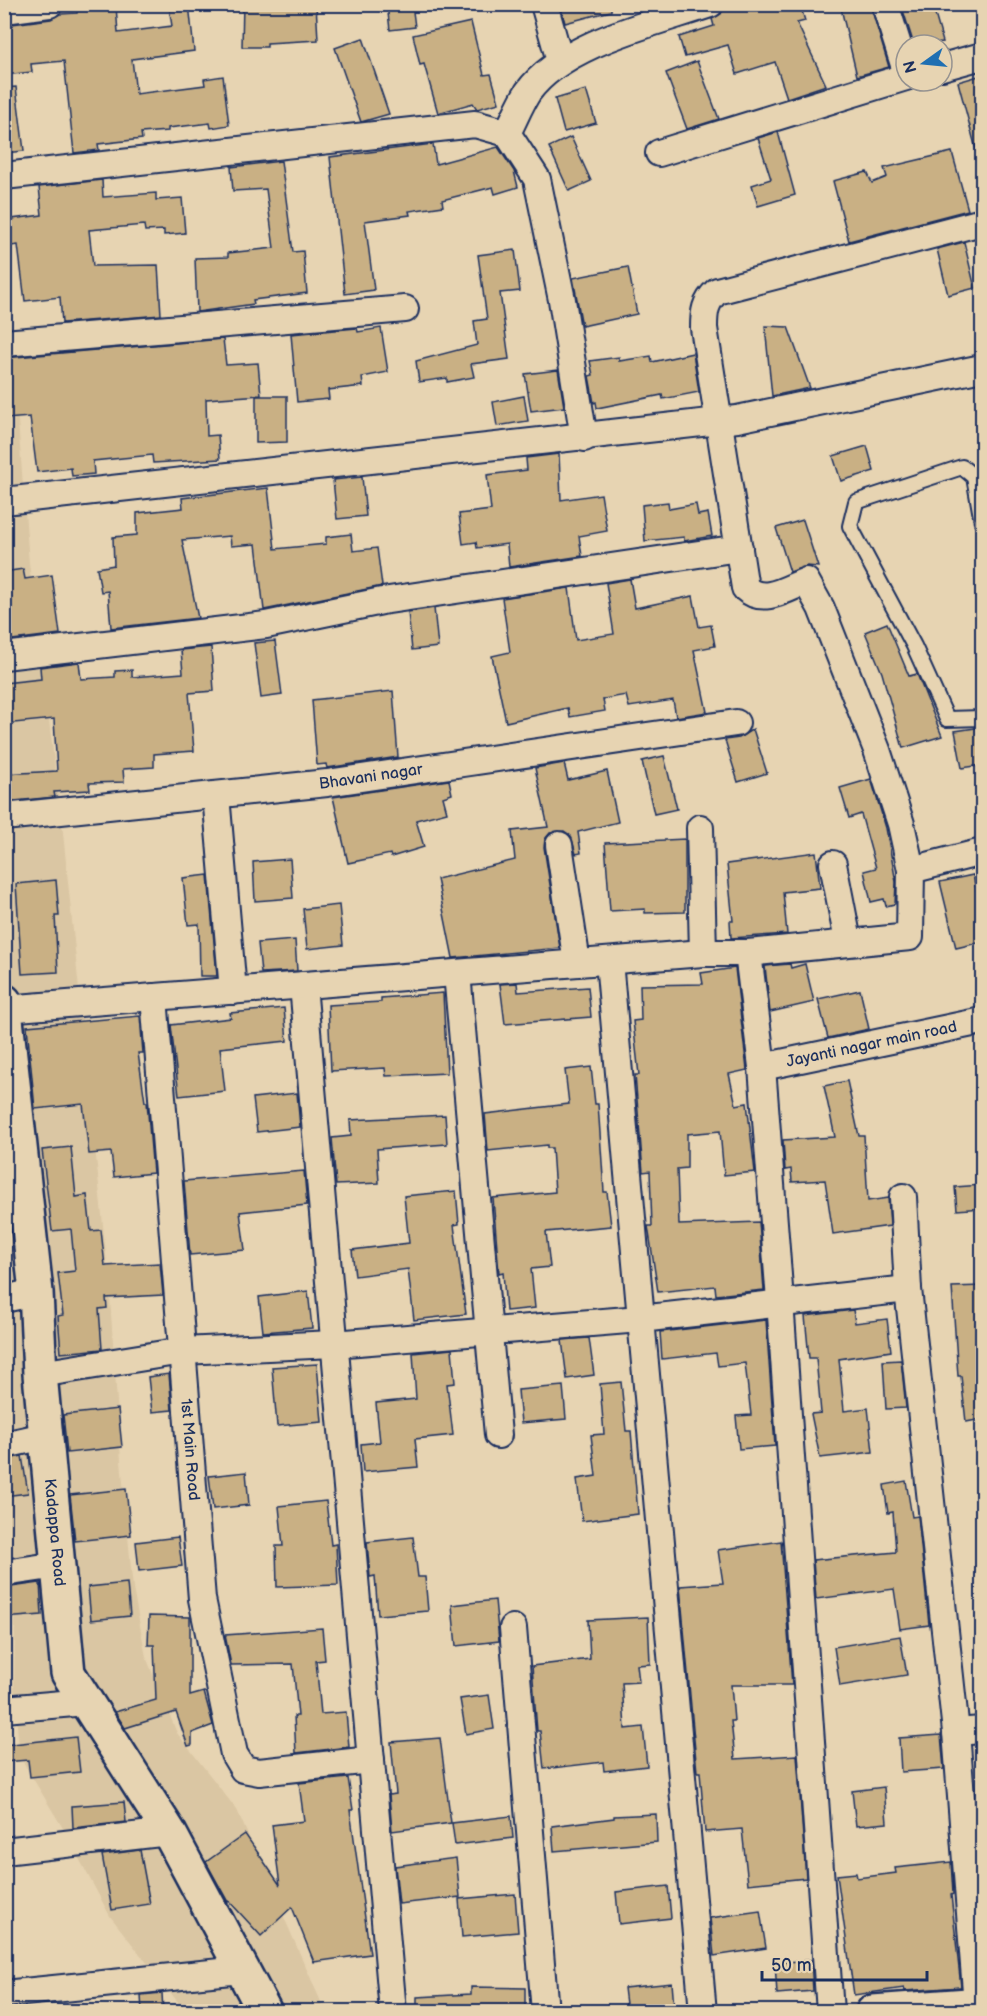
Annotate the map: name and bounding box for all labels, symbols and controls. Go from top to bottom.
north arrow [894,33,954,93]
text: N [900,58,922,75]
street label: Bhavani nagar [318,760,424,793]
street label: Jayanti nagar main road [785,1017,959,1071]
street label: 1st Main Road [177,1398,204,1501]
street label: Kadappa Road [40,1478,69,1587]
scale bar [762,1944,927,1982]
text: 50 m [771,1955,812,1976]

